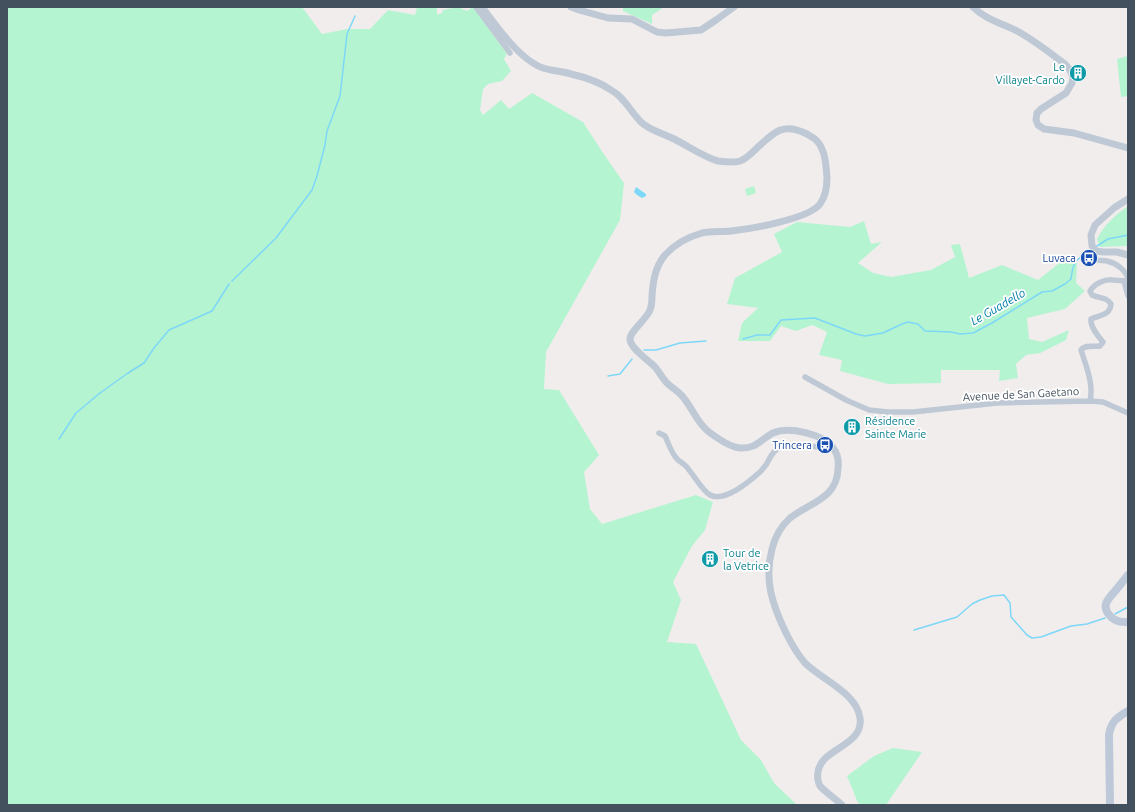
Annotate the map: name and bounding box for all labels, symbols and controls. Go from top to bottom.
place label: Le Villayet-Cardo [996,61,1065,86]
building icon: Le Villayet-Cardo [1068,63,1088,83]
bus stop icon: Luvaca [1079,248,1099,268]
place label: Luvaca [1042,252,1076,264]
water label: Le Guadello [968,285,1028,327]
street label: Avenue de San Gaetano [963,385,1079,403]
place label: Résidence Sainte Marie [865,415,926,440]
building icon: Résidence Sainte Marie [842,417,862,437]
bus stop icon: Trincera [815,435,835,455]
place label: Trincera [772,439,812,451]
place label: Tour de la Vetrice [723,547,769,572]
building icon: Tour de la Vetrice [700,549,720,569]

